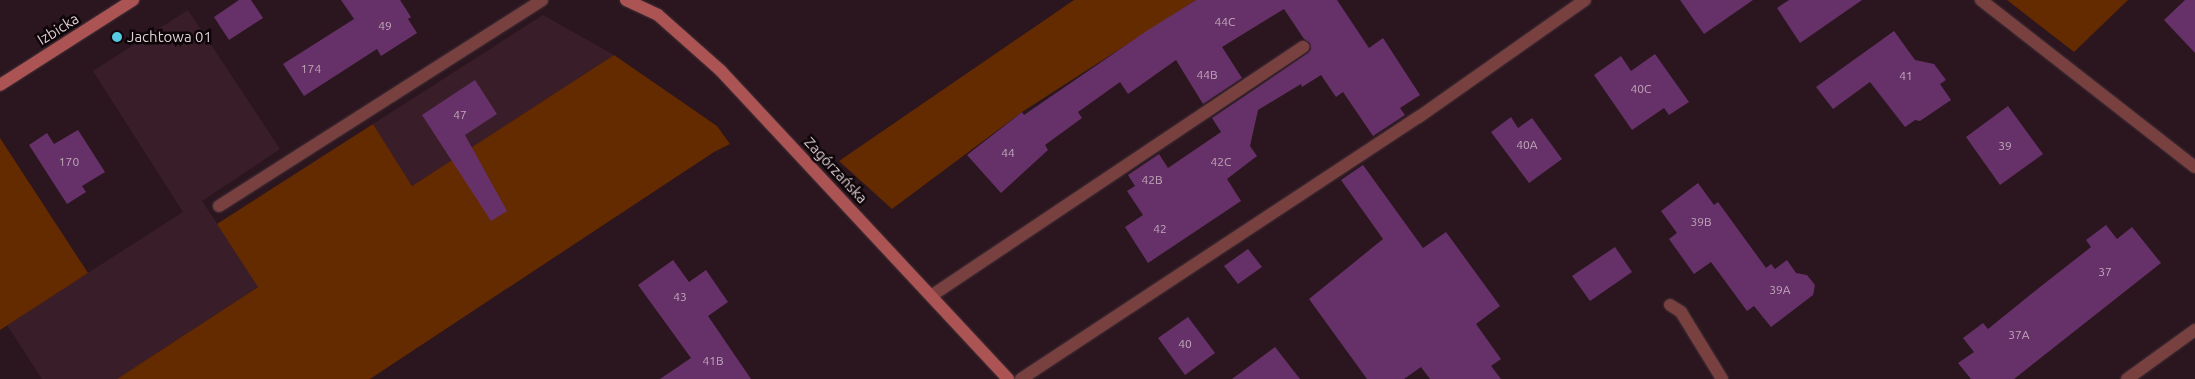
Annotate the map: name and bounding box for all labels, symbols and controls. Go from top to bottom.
street label: Izbicka [34,9,82,49]
house number: 44C [1215,15,1235,29]
house number: 49 [378,19,392,33]
place label: Jachtowa 01 [127,28,212,46]
marker: Jachtowa 01 [111,31,123,43]
house number: 174 [301,62,321,76]
house number: 44B [1196,68,1218,82]
house number: 41 [1899,69,1913,83]
house number: 40C [1631,82,1651,96]
house number: 47 [453,108,467,122]
street label: Zagórzańska [801,133,871,207]
house number: 40A [1516,138,1538,152]
house number: 39 [1998,139,2012,153]
house number: 44 [1001,146,1015,160]
house number: 170 [59,155,79,169]
house number: 42C [1211,155,1231,169]
house number: 42B [1141,173,1163,187]
house number: 39B [1690,215,1712,229]
house number: 42 [1153,222,1167,236]
house number: 37 [2098,265,2112,279]
house number: 39A [1769,283,1791,297]
house number: 43 [673,290,687,304]
house number: 37A [2008,328,2030,342]
house number: 40 [1178,337,1192,351]
house number: 41B [702,354,724,368]

